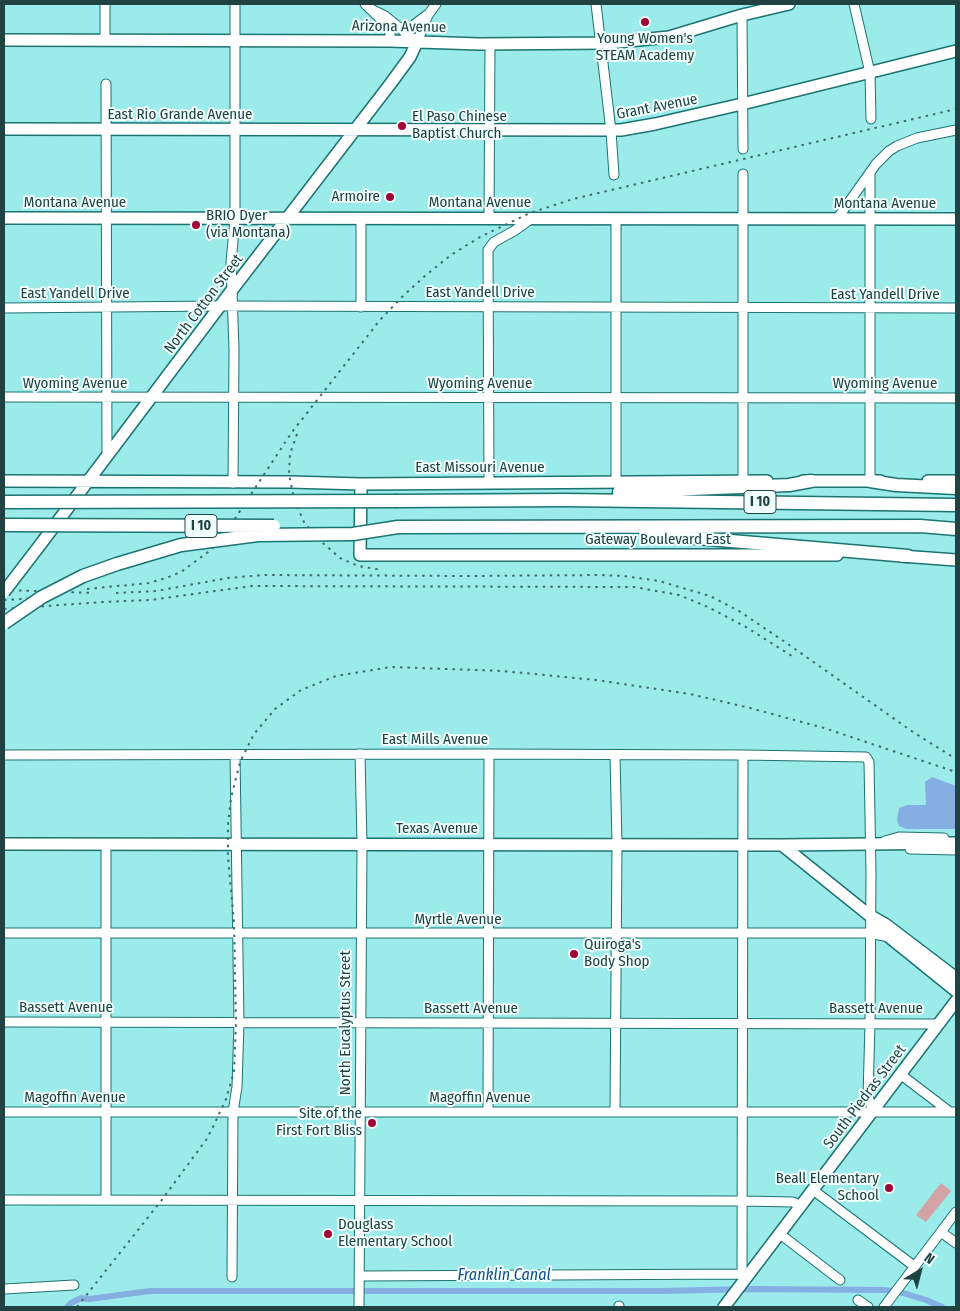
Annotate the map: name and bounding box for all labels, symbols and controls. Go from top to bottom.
marker: Young Women's STEAM Academy [639,16,651,28]
street label: Arizona Avenue [352,17,446,37]
place label: Young Women's STEAM Academy [596,30,694,65]
street label: Grant Avenue [615,90,699,124]
street label: East Rio Grande Avenue [108,106,252,124]
place label: El Paso Chinese Baptist Church [412,108,507,143]
marker: El Paso Chinese Baptist Church [396,120,408,132]
place label: Armoire [331,188,380,206]
marker: Armoire [384,191,396,203]
street label: Montana Avenue [24,194,126,212]
street label: Montana Avenue [429,194,531,212]
street label: Montana Avenue [834,195,936,213]
place label: BRIO Dyer (via Montana) [206,207,290,242]
marker: BRIO Dyer (via Montana) [190,219,202,231]
street label: North Cotton Street [161,251,247,357]
street label: East Yandell Drive [425,284,535,302]
street label: East Yandell Drive [20,285,130,303]
street label: East Yandell Drive [830,286,940,304]
street label: Wyoming Avenue [23,375,127,393]
street label: Wyoming Avenue [428,375,532,393]
street label: Wyoming Avenue [833,375,937,393]
street label: East Missouri Avenue [415,459,545,477]
road number: I 10 [744,491,776,514]
road number: I 10 [185,514,217,538]
street label: Gateway Boulevard East [585,531,731,549]
street label: East Mills Avenue [382,731,488,749]
street label: Texas Avenue [396,820,478,838]
street label: Myrtle Avenue [414,911,502,929]
place label: Quiroga's Body Shop [584,936,650,971]
marker: Quiroga's Body Shop [568,948,580,960]
street label: North Eucalyptus Street [337,951,355,1095]
street label: Bassett Avenue [19,999,113,1017]
street label: Bassett Avenue [424,1000,518,1018]
street label: Bassett Avenue [829,1000,923,1018]
street label: South Piedras Street [820,1042,910,1152]
street label: Magoffin Avenue [24,1089,126,1107]
street label: Magoffin Avenue [429,1089,531,1107]
place label: Site of the First Fort Bliss [276,1105,362,1140]
marker: Site of the First Fort Bliss [366,1117,378,1129]
place label: Beall Elementary School [776,1170,879,1205]
marker: Beall Elementary School [883,1182,895,1194]
place label: Douglass Elementary School [338,1216,452,1251]
marker: Douglass Elementary School [322,1228,334,1240]
north arrow [895,1246,945,1296]
text: N [921,1249,938,1268]
water label: Franklin Canal [457,1266,551,1286]

